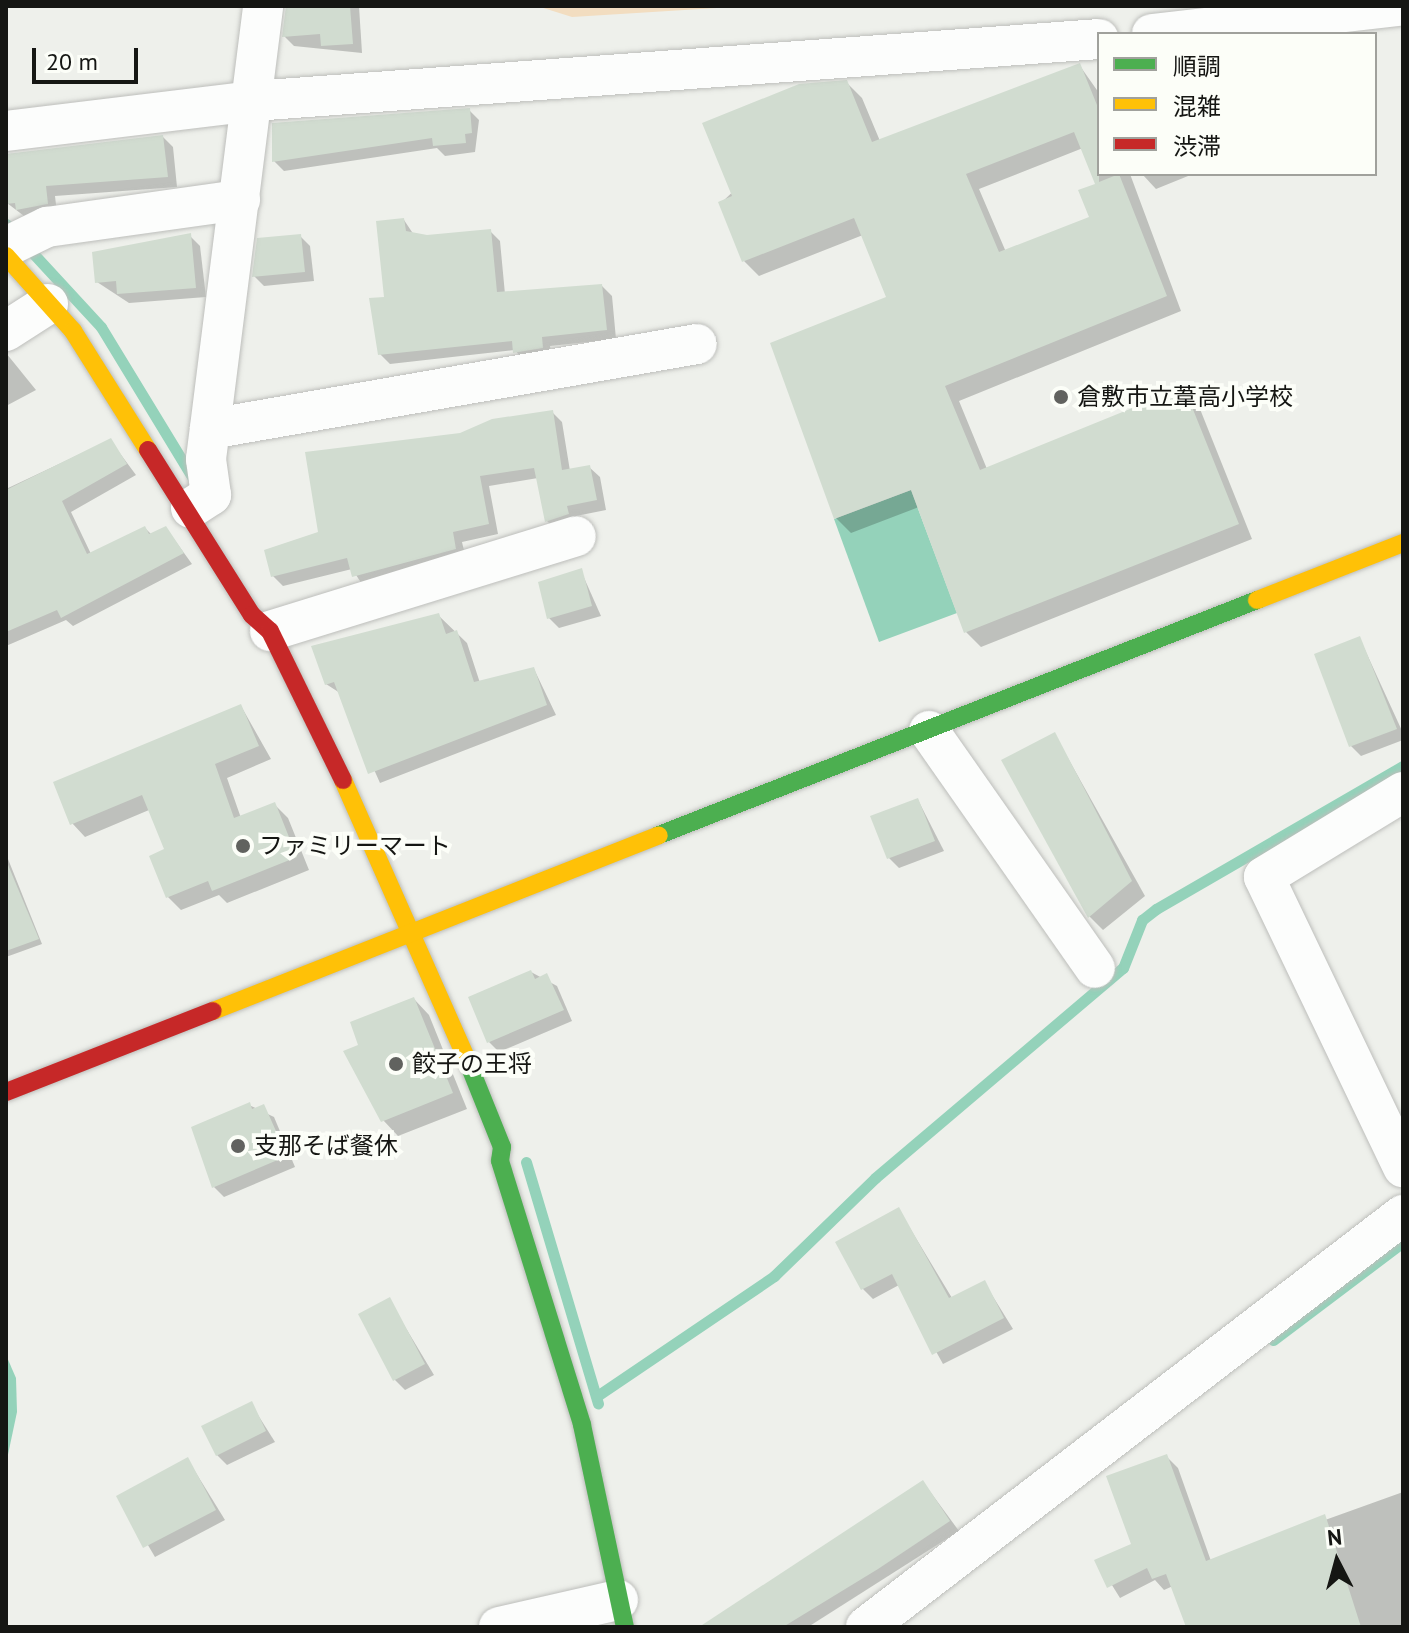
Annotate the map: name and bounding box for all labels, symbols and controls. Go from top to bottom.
scale bar [36,32,142,82]
legend [1097,32,1377,176]
text: 20 m [46,46,98,77]
text: 順調 [1173,51,1221,82]
text: 混雑 [1173,91,1221,122]
text: 渋滞 [1173,131,1221,162]
place label: 倉敷市立葦高小学校 [1077,383,1293,411]
marker: 倉敷市立葦高小学校 [1052,388,1070,406]
place label: ファミリーマート [259,832,451,860]
marker: ファミリーマート [234,837,252,855]
place label: 餃子の王将 [412,1050,532,1078]
marker: 餃子の王将 [387,1055,405,1073]
place label: 支那そば餐休 [254,1132,398,1160]
marker: 支那そば餐休 [229,1137,247,1155]
north arrow [1297,1521,1377,1601]
text: N [1326,1522,1343,1552]

